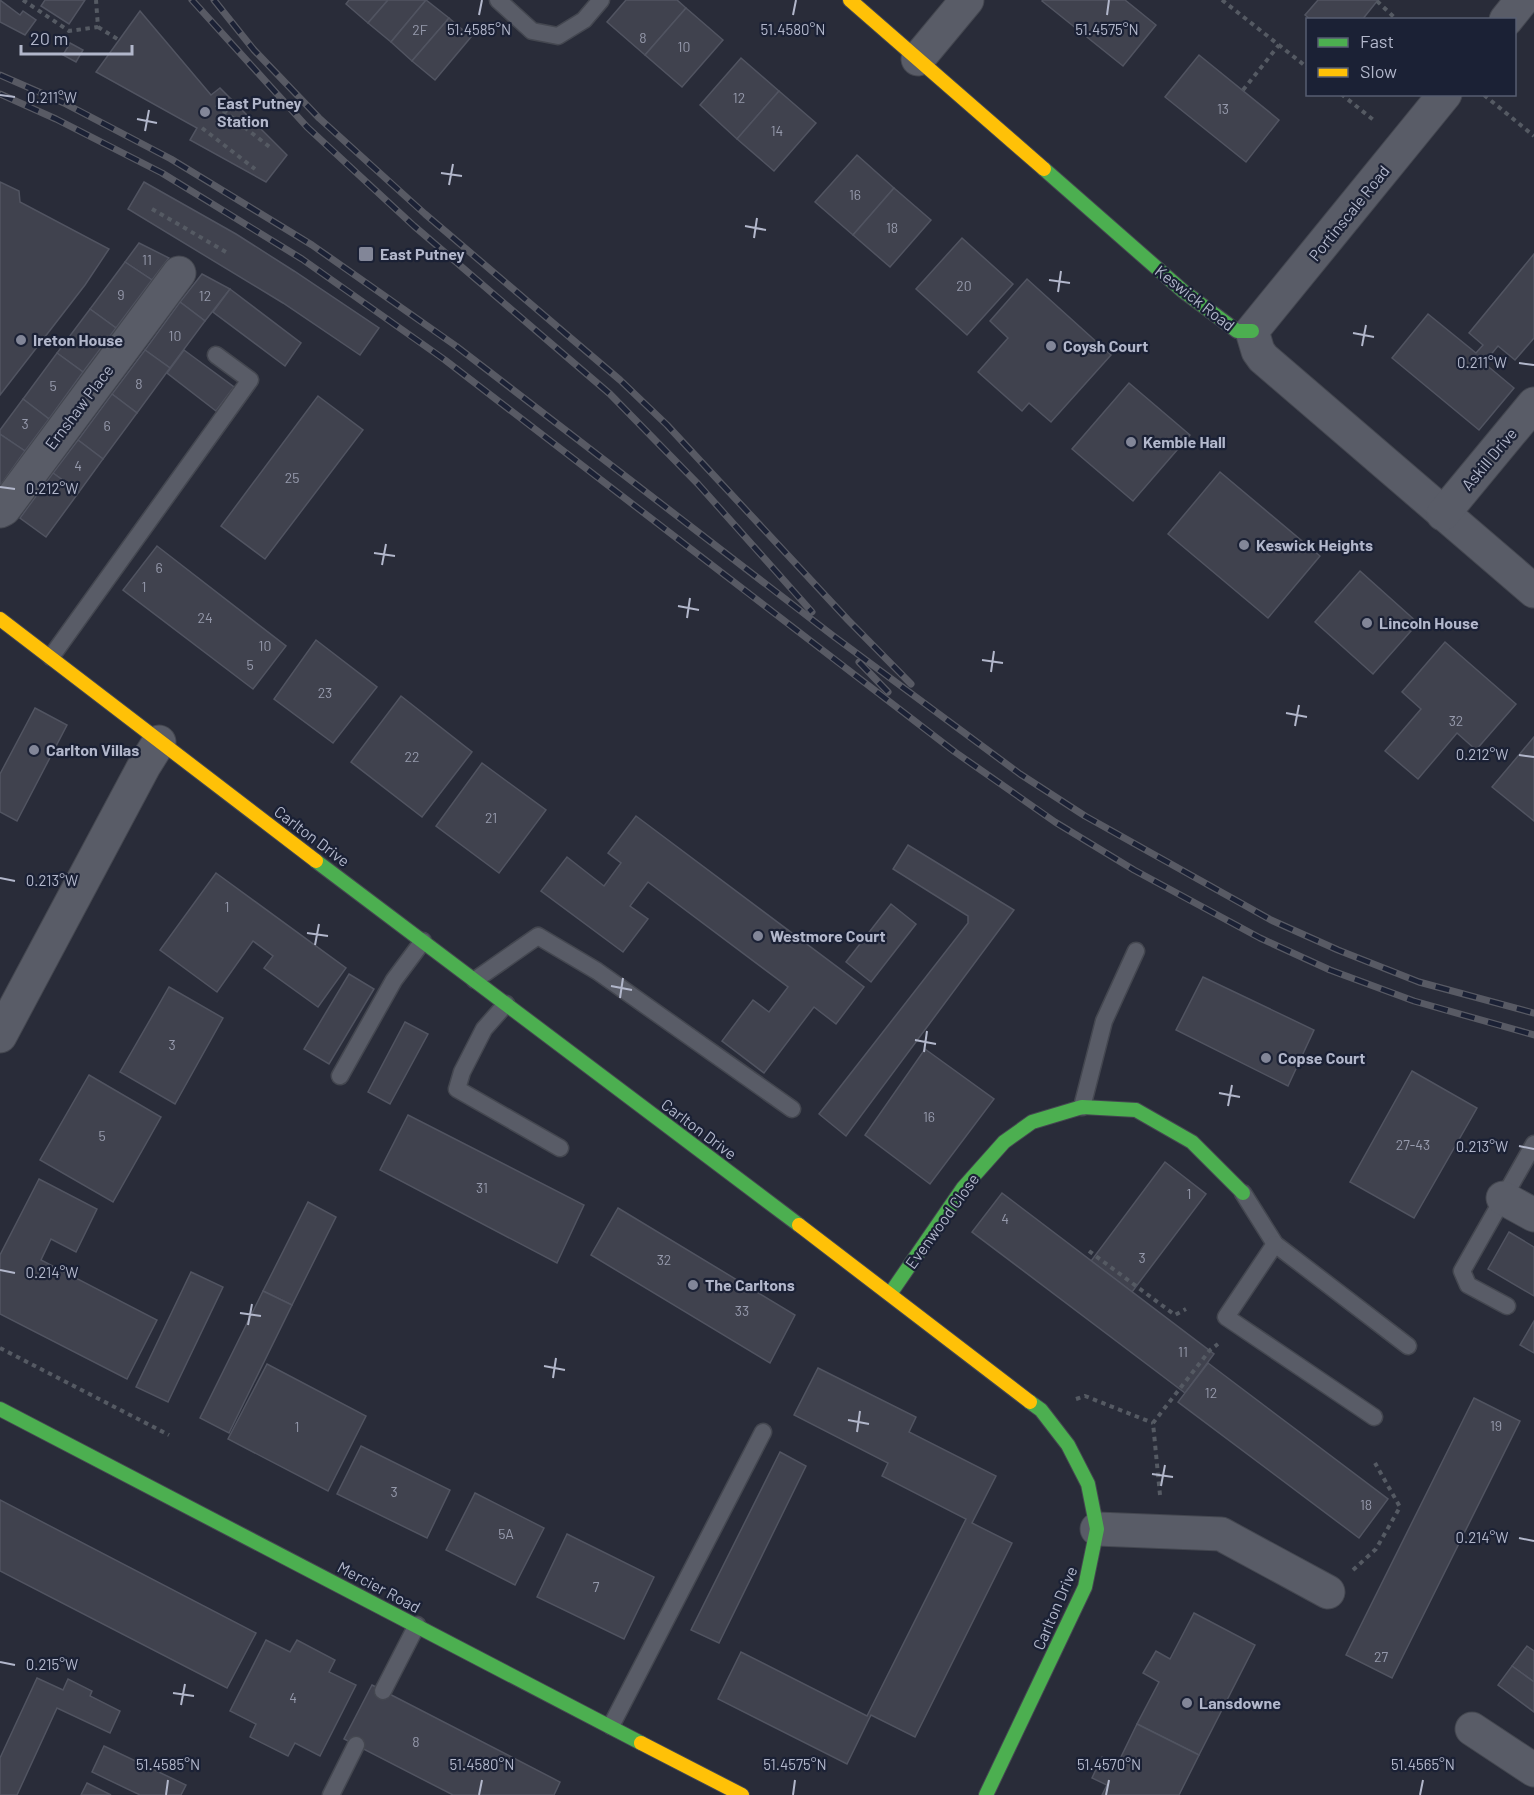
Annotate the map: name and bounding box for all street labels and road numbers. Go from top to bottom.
street label: Portinscale Road [1304,161,1393,264]
street label: Keswick Road [1152,261,1239,335]
street label: Ernshaw Place [40,360,117,453]
street label: Askill Drive [1457,424,1520,494]
street label: Carlton Drive [271,801,354,870]
street label: Carlton Drive [658,1094,741,1163]
street label: Evenwood Close [901,1169,982,1272]
street label: Mercier Road [335,1557,424,1616]
street label: Carlton Drive [1028,1563,1081,1653]

